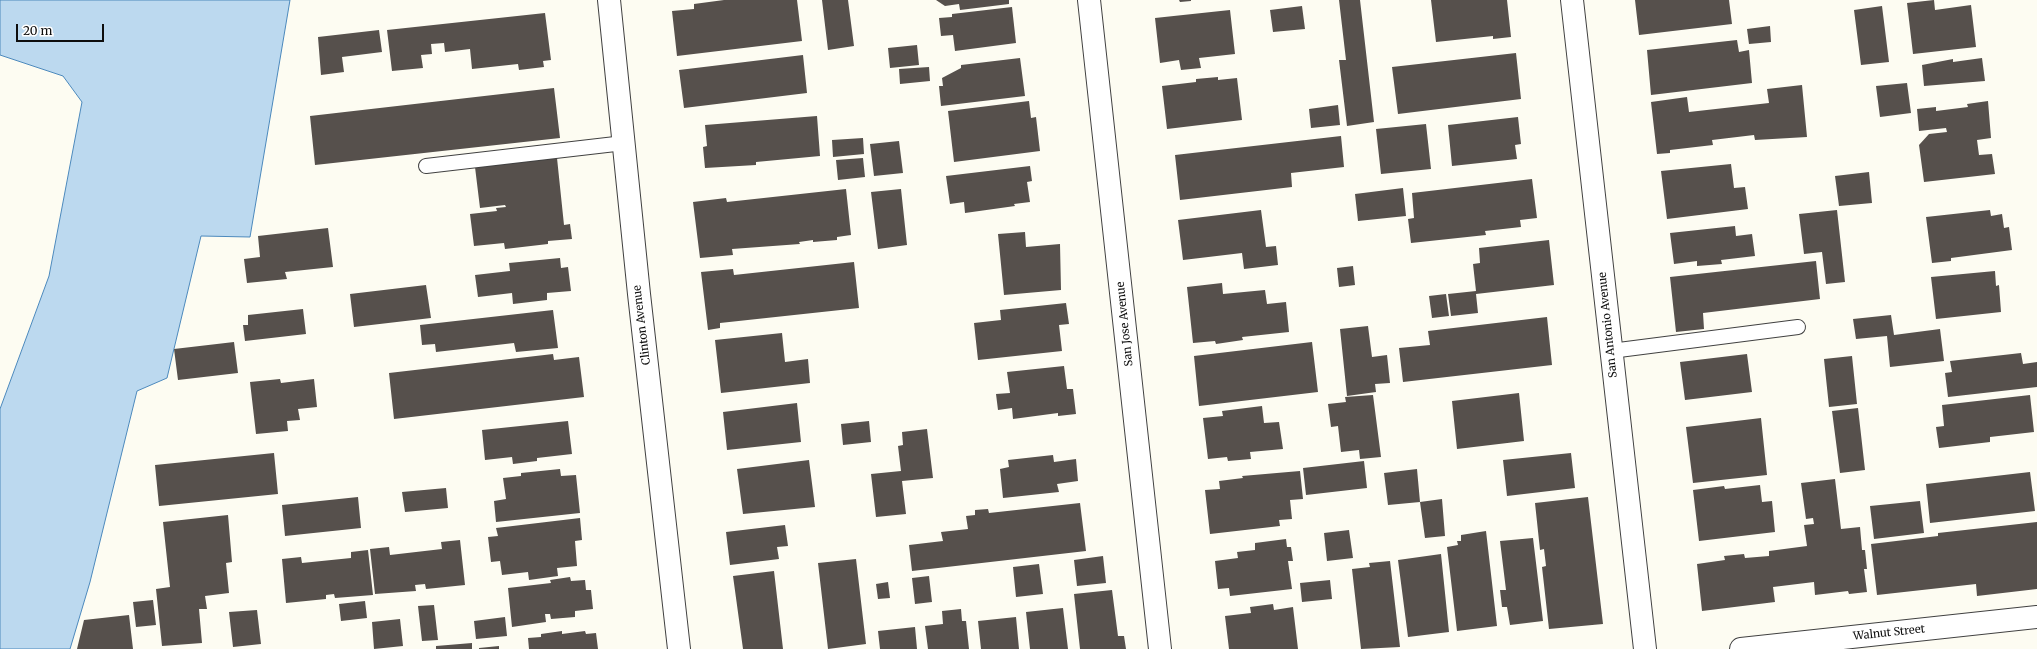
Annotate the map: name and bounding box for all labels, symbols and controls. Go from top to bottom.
scale bar [18,16,106,42]
text: 20 m [23,23,52,38]
street label: San Antonio Avenue [1596,271,1620,379]
street label: San Jose Avenue [1114,281,1136,367]
street label: Clinton Avenue [631,284,653,366]
street label: Walnut Street [1852,623,1926,643]

